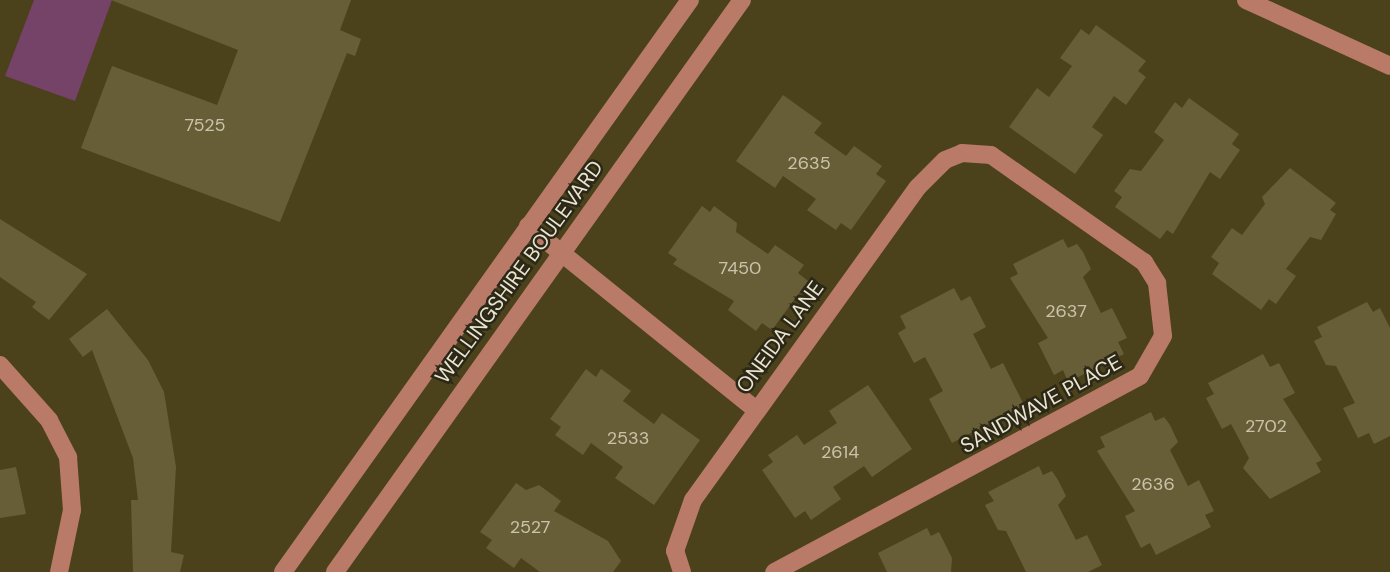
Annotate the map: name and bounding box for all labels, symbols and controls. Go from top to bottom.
house number: 7525 [184,114,226,136]
house number: 2635 [787,152,831,174]
street label: WELLINGSHIRE BOULEVARD [430,156,608,388]
house number: 7450 [719,257,761,279]
street label: ONEIDA LANE [731,276,829,398]
house number: 2637 [1045,300,1087,322]
street label: SANDWAVE PLACE [956,349,1126,459]
house number: 2702 [1245,415,1287,437]
house number: 2533 [607,427,649,449]
house number: 2614 [821,441,859,463]
house number: 2636 [1131,473,1175,495]
house number: 2527 [510,516,550,538]

